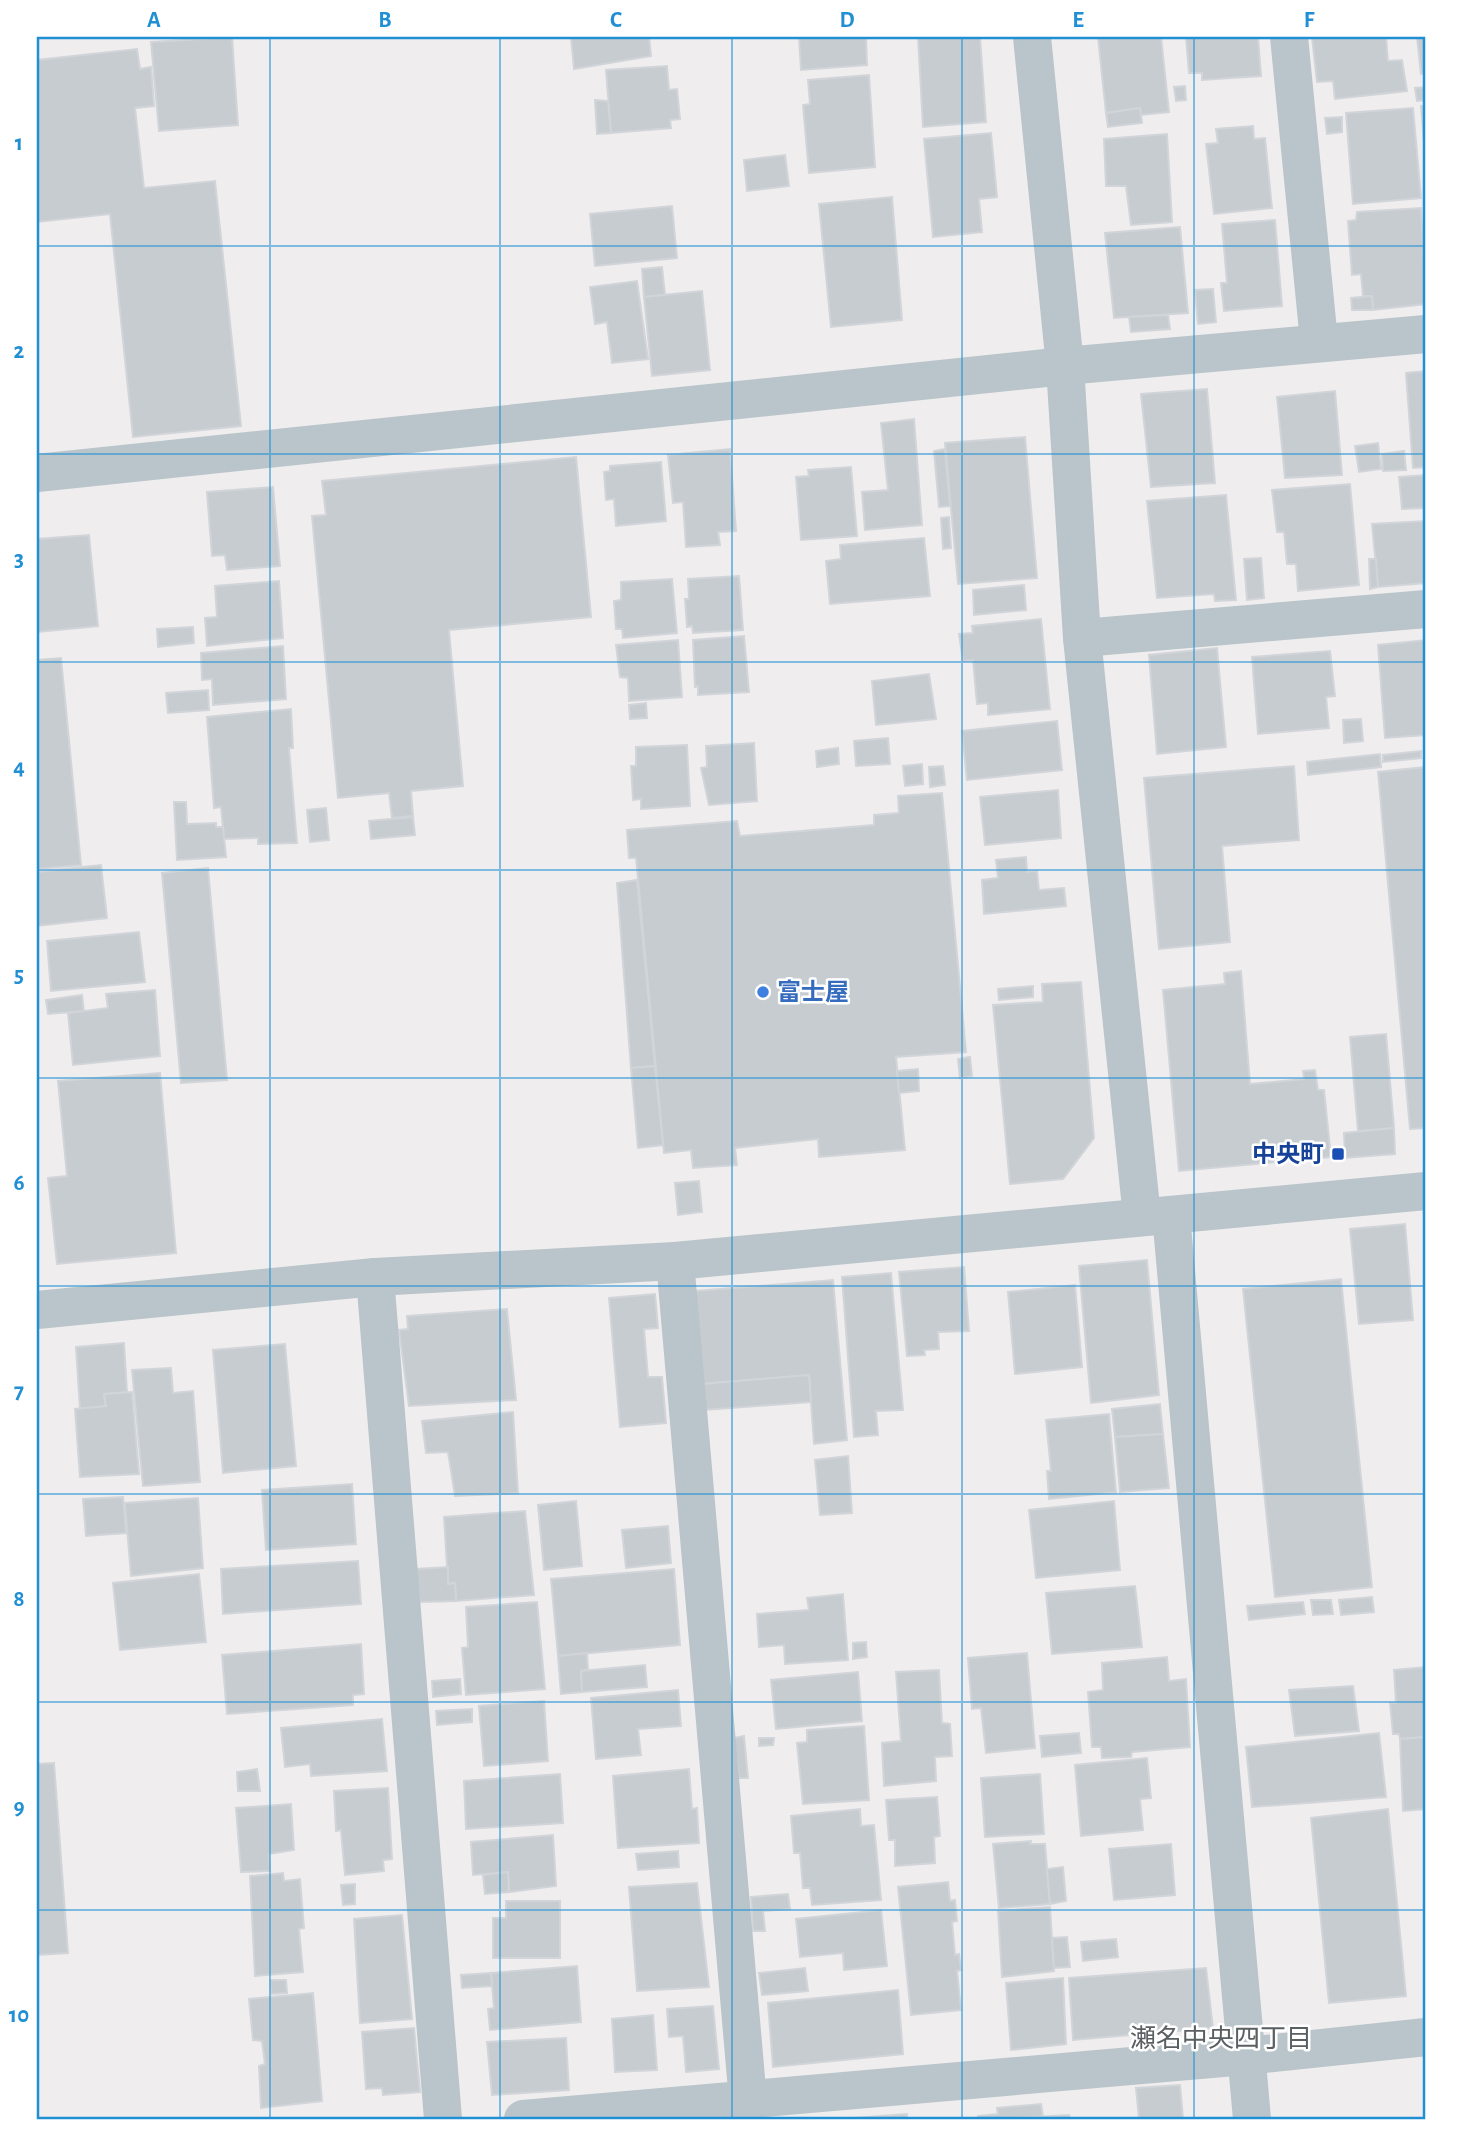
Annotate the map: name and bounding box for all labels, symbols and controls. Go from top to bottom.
text: A [147,9,161,32]
text: B [378,9,392,32]
text: C [610,9,622,32]
text: D [839,9,855,32]
text: E [1072,9,1084,32]
text: F [1304,9,1315,32]
text: 1 [15,132,23,155]
text: 2 [14,340,25,363]
text: 3 [14,548,24,571]
text: 4 [13,756,25,779]
text: 5 [14,964,24,987]
place label: 富士屋 [777,979,849,1005]
marker: 富士屋 [755,984,771,1000]
place label: 中央町 [1252,1141,1324,1167]
marker: 中央町 [1330,1146,1346,1162]
text: 6 [13,1172,25,1195]
text: 7 [14,1380,24,1403]
text: 8 [13,1588,25,1611]
text: 9 [13,1796,25,1819]
text: 10 [9,2004,29,2027]
district label: 瀬名中央四丁目 [1130,2025,1312,2052]

